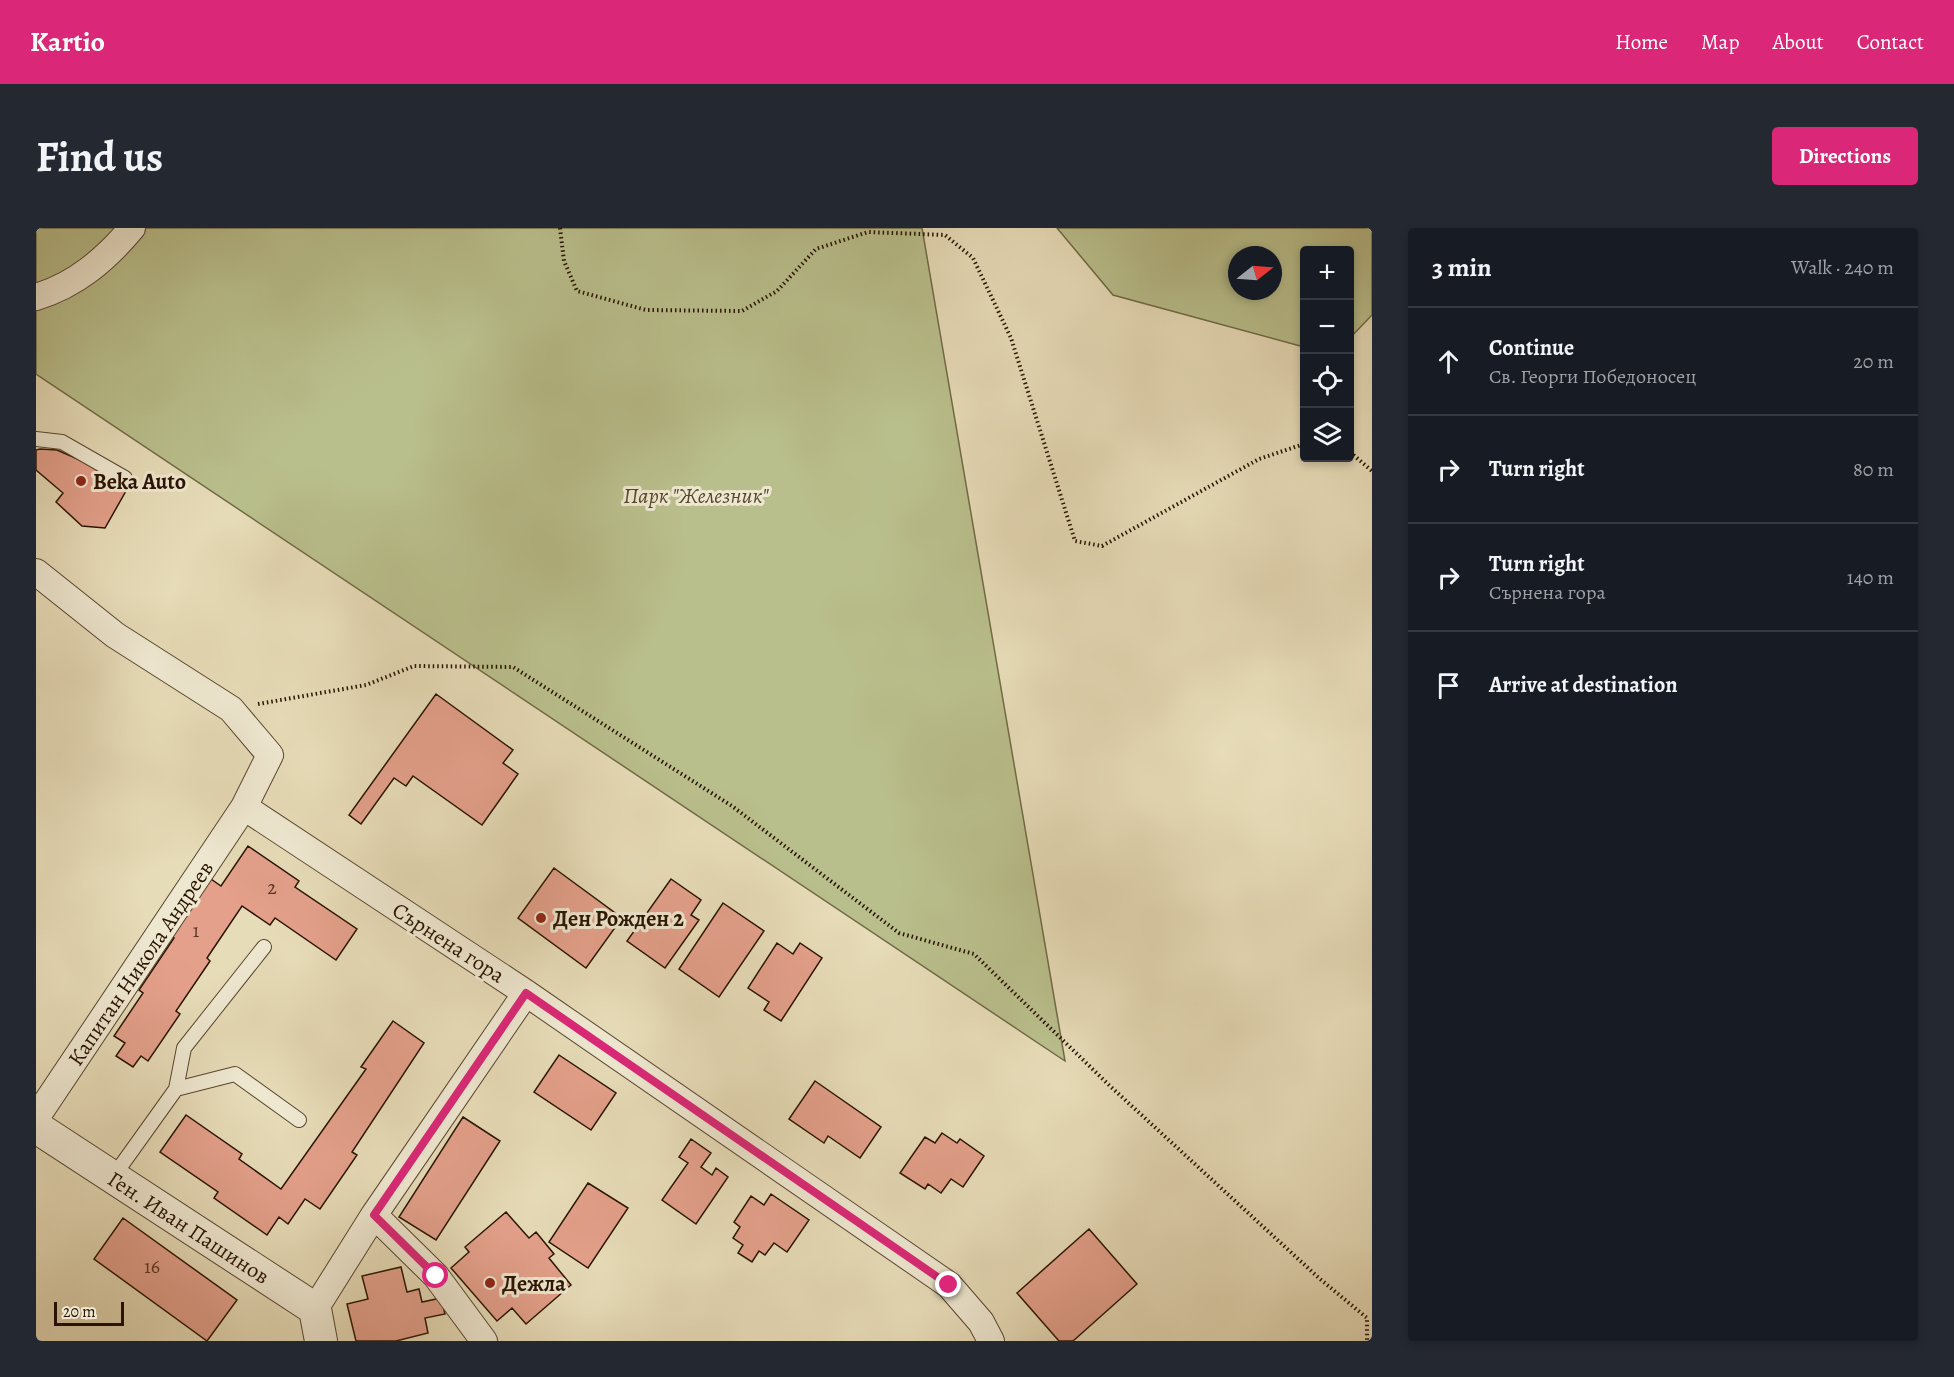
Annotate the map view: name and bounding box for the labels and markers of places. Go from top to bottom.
place label: Beka Auto [93,467,186,497]
marker: Beka Auto [74,474,88,488]
place label: Ден Рожден 2 [553,904,684,934]
marker: Ден Рожден 2 [534,911,548,925]
place label: Дежла [502,1269,566,1299]
marker: Дежла [483,1276,497,1290]

